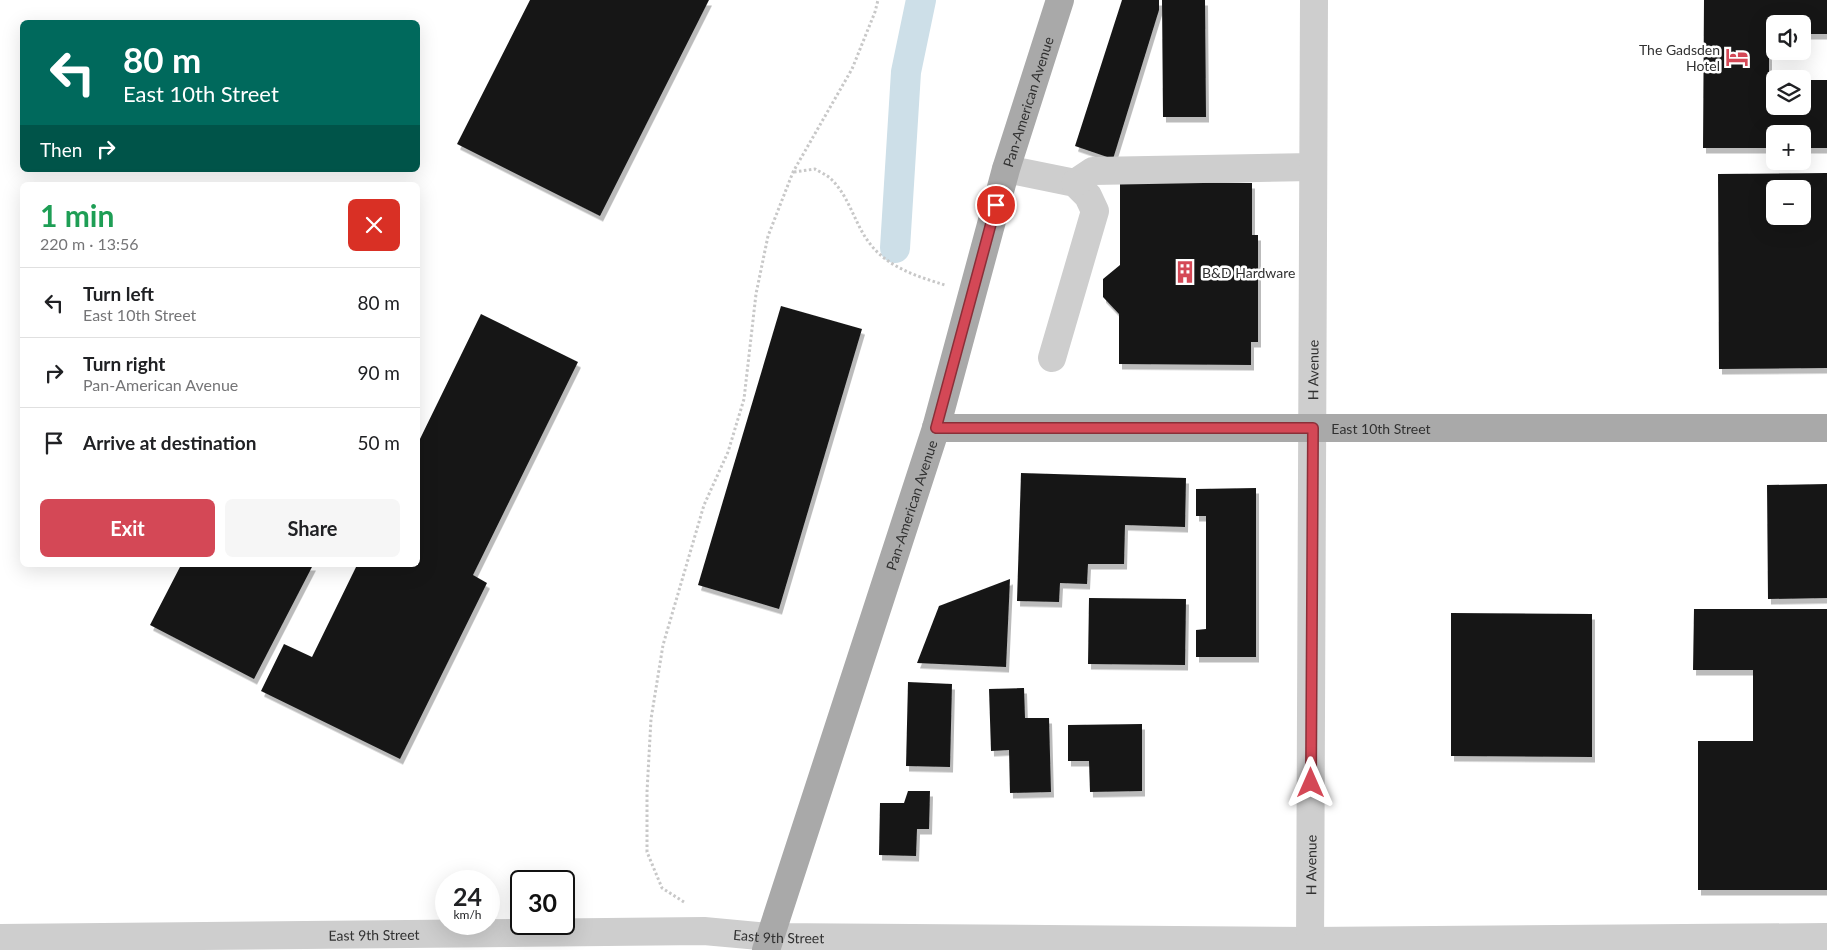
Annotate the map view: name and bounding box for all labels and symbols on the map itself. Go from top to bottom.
street label: Pan-American Avenue [999,34,1056,169]
place label: The Gadsden Hotel [1639,41,1720,74]
hotel icon: The Gadsden Hotel [1724,44,1750,70]
pin [975,184,1017,226]
building icon: B&D Hardware [1172,259,1198,285]
place label: B&D Hardware [1202,264,1295,281]
street label: H Avenue [1304,340,1321,400]
street label: East 10th Street [1331,420,1431,437]
street label: Pan-American Avenue [882,438,940,572]
position arrow [1284,756,1336,808]
street label: H Avenue [1302,835,1319,895]
speed limit sign: 30 [510,870,575,935]
street label: East 9th Street [328,925,420,943]
street label: East 9th Street [733,925,824,946]

